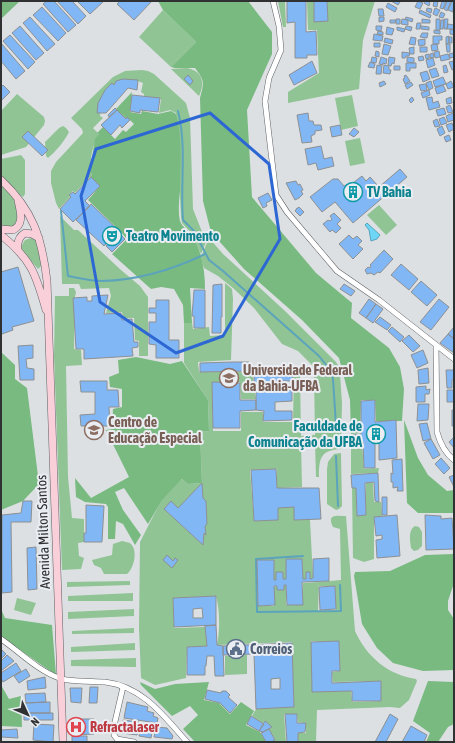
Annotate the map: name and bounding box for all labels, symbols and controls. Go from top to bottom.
building icon: TV Bahia [342,181,364,203]
place label: TV Bahia [367,184,412,200]
theatre icon: Teatro Movimento [101,225,123,247]
place label: Teatro Movimento [126,228,220,244]
place label: Universidade Federal da Bahia-UFBA [243,362,353,394]
school or university icon: Universidade Federal da Bahia-UFBA [218,367,240,389]
place label: Centro de Educação Especial [108,414,202,446]
place label: Faculdade de Comunicação da UFBA [248,418,362,450]
school or university icon: Centro de Educação Especial [83,419,105,441]
building icon: Faculdade de Comunicação da UFBA [365,423,387,445]
street label: Avenida Milton Santos [33,475,53,589]
public building icon: Correios [225,638,247,660]
place label: Correios [250,641,292,657]
north arrow [8,695,48,735]
text: N [29,715,42,728]
hospital icon: Refractalaser [65,716,87,738]
place label: Refractalaser [90,719,160,735]

